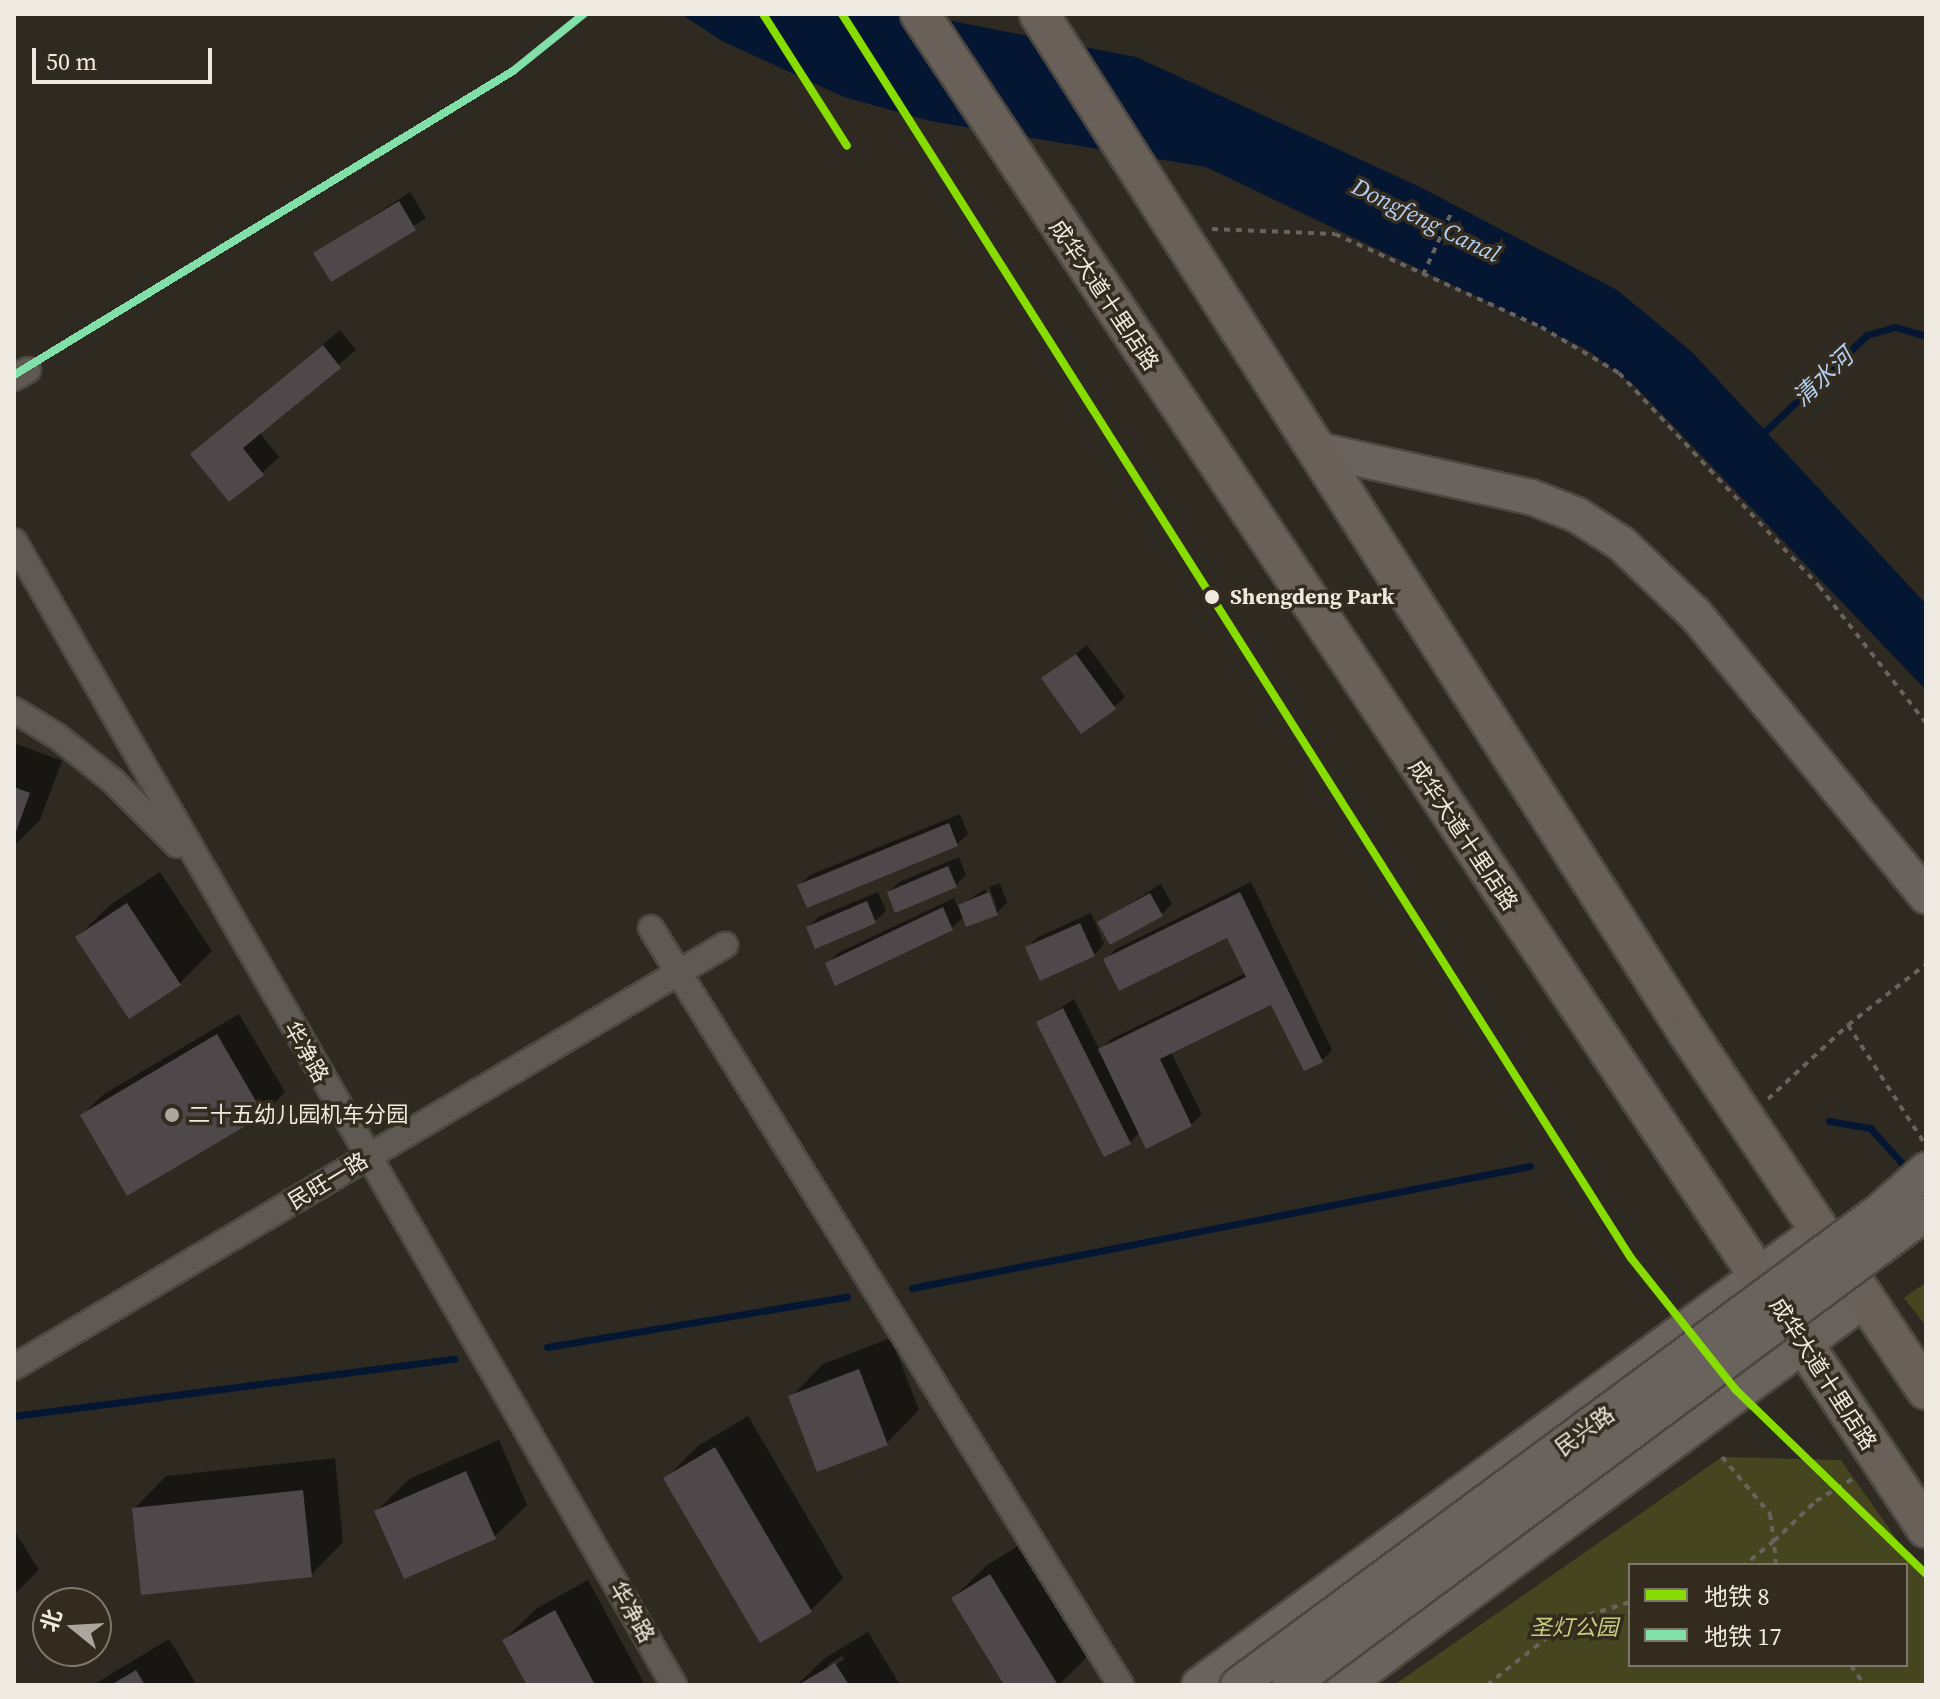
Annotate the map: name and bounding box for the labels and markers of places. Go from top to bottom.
place label: Shengdeng Park [1230,584,1394,610]
marker: Shengdeng Park [1201,586,1223,608]
place label: 二十五幼儿园机车分园 [188,1102,408,1128]
marker: 二十五幼儿园机车分园 [163,1106,181,1124]

